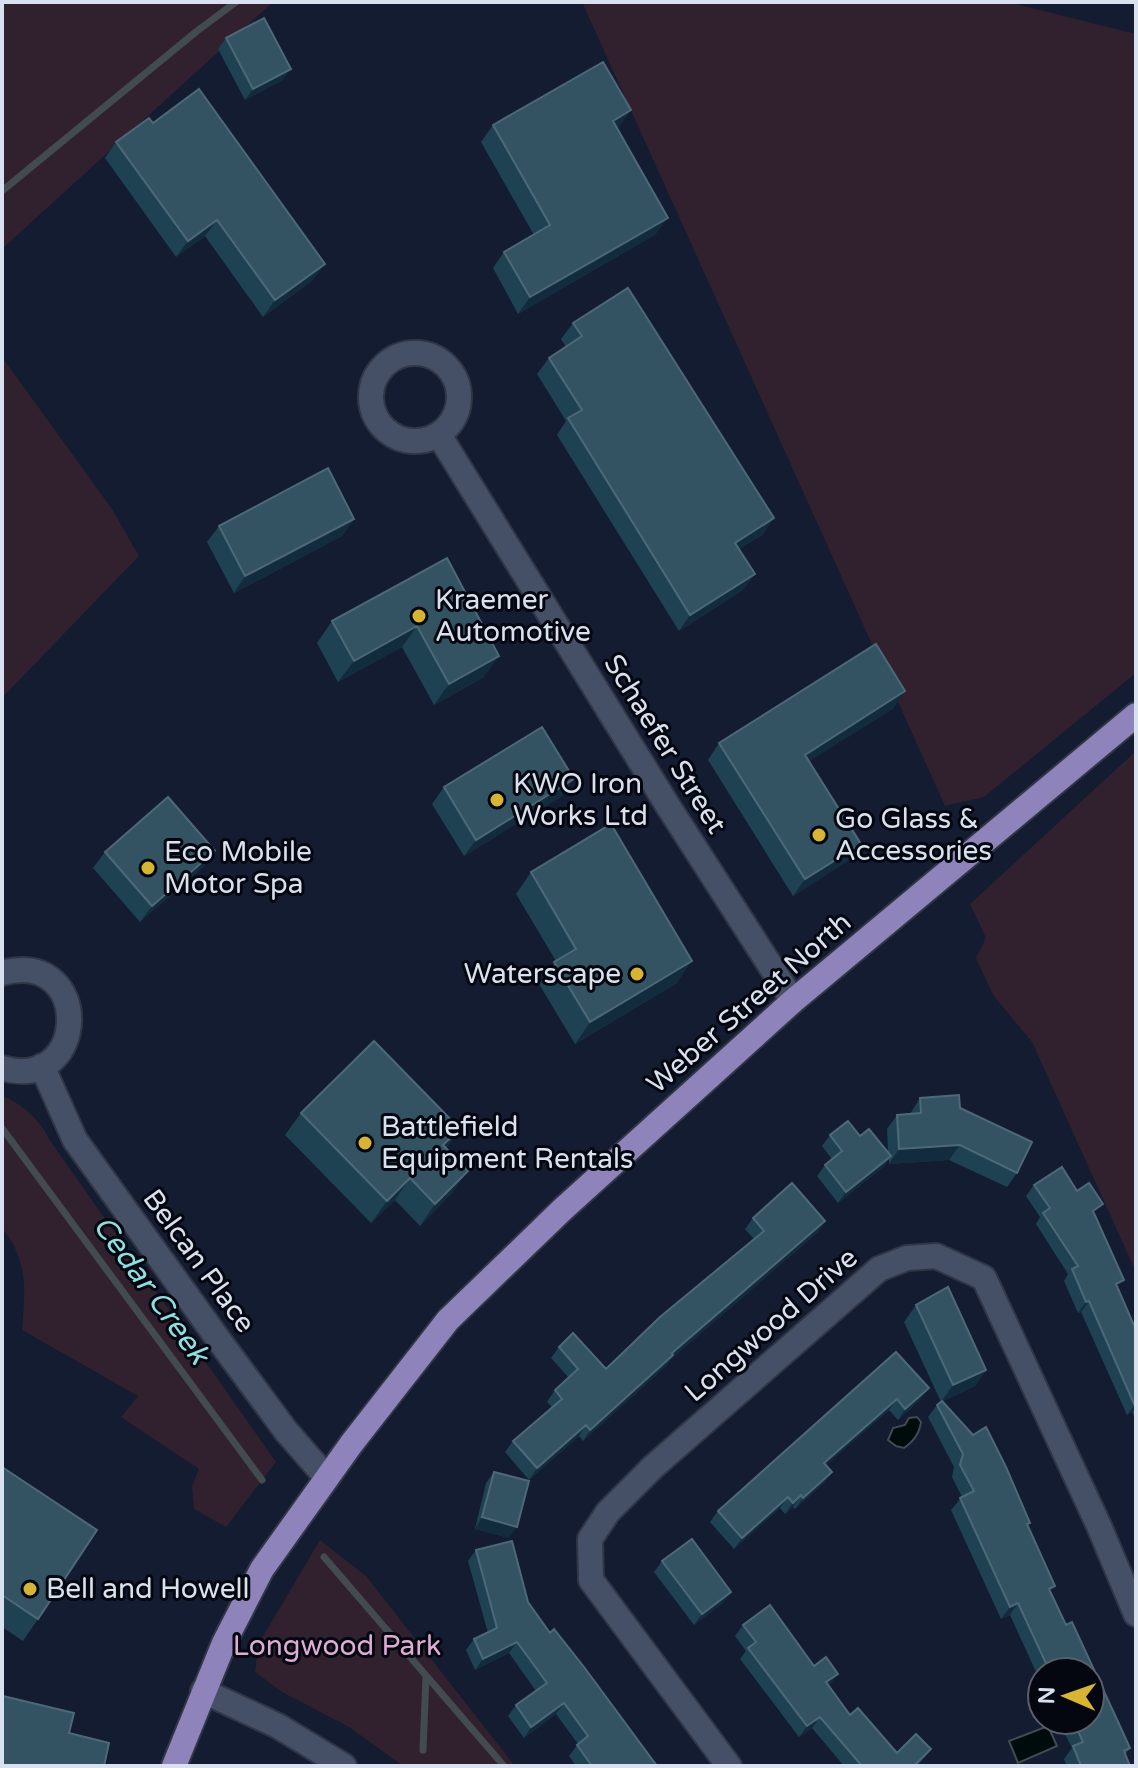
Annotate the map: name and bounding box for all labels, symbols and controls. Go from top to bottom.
place label: Kraemer Automotive [435,583,591,649]
marker: Kraemer Automotive [410,607,428,625]
street label: Schaefer Street [596,648,734,840]
place label: KWO Iron Works Ltd [513,767,648,833]
marker: KWO Iron Works Ltd [488,791,506,809]
place label: Go Glass & Accessories [835,802,992,868]
marker: Go Glass & Accessories [810,826,828,844]
place label: Eco Mobile Motor Spa [164,835,312,901]
marker: Eco Mobile Motor Spa [139,859,157,877]
street label: Weber Street North [640,905,858,1101]
place label: Waterscape [464,957,621,991]
marker: Waterscape [628,965,646,983]
place label: Battlefield Equipment Rentals [381,1110,633,1176]
marker: Battlefield Equipment Rentals [356,1134,374,1152]
street label: Belcan Place [136,1183,262,1339]
water label: Cedar Creek [85,1209,219,1374]
street label: Longwood Drive [678,1241,864,1409]
place label: Bell and Howell [46,1572,249,1606]
marker: Bell and Howell [21,1580,39,1598]
park label: Longwood Park [233,1629,441,1663]
north arrow [1026,1656,1106,1736]
text: N [1034,1686,1060,1705]

